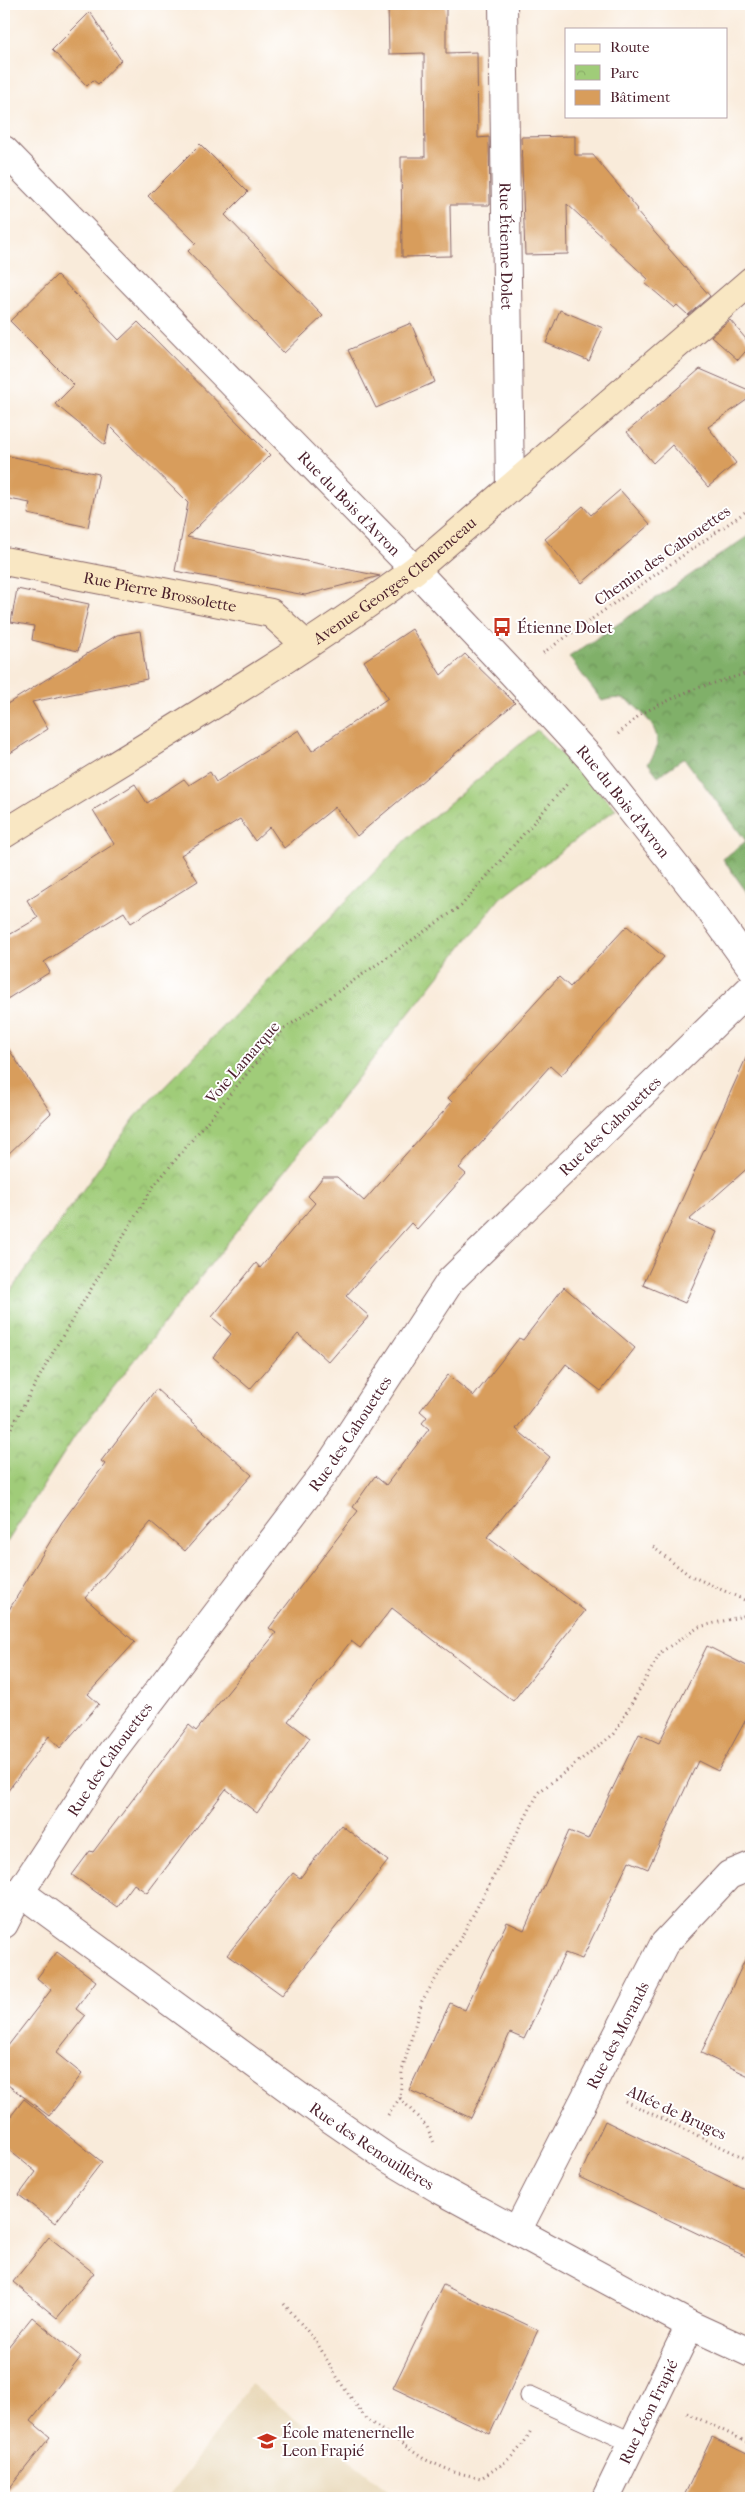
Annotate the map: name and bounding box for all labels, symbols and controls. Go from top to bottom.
legend [565,28,728,118]
text: Route [610,38,650,56]
text: Parc [610,64,639,82]
text: Bâtiment [610,88,671,106]
street label: Rue Étienne Dolet [496,182,516,310]
street label: Rue du Bois d'Avron [294,447,405,560]
street label: Chemin des Cahouettes [591,501,734,610]
street label: Avenue Georges Clemenceau [309,513,480,649]
street label: Rue Pierre Brossolette [82,568,238,616]
bus stop icon: Étienne Dolet [491,616,513,638]
place label: Étienne Dolet [517,617,613,637]
street label: Rue du Bois d'Avron [573,741,674,862]
street label: Voie Lamarque [201,1017,283,1108]
street label: Rue des Cahouettes [555,1072,665,1180]
street label: Rue des Cahouettes [305,1372,396,1495]
street label: Rue des Cahouettes [63,1698,156,1820]
street label: Rue des Morands [582,1978,653,2092]
street label: Allée de Bruges [623,2081,729,2144]
street label: Rue des Renouillères [306,2098,438,2194]
street label: Rue Léon Frapié [615,2356,682,2467]
place label: École matenernelle Leon Frapié [282,2422,415,2460]
school or university icon: École matenernelle Leon Frapié [256,2430,278,2452]

